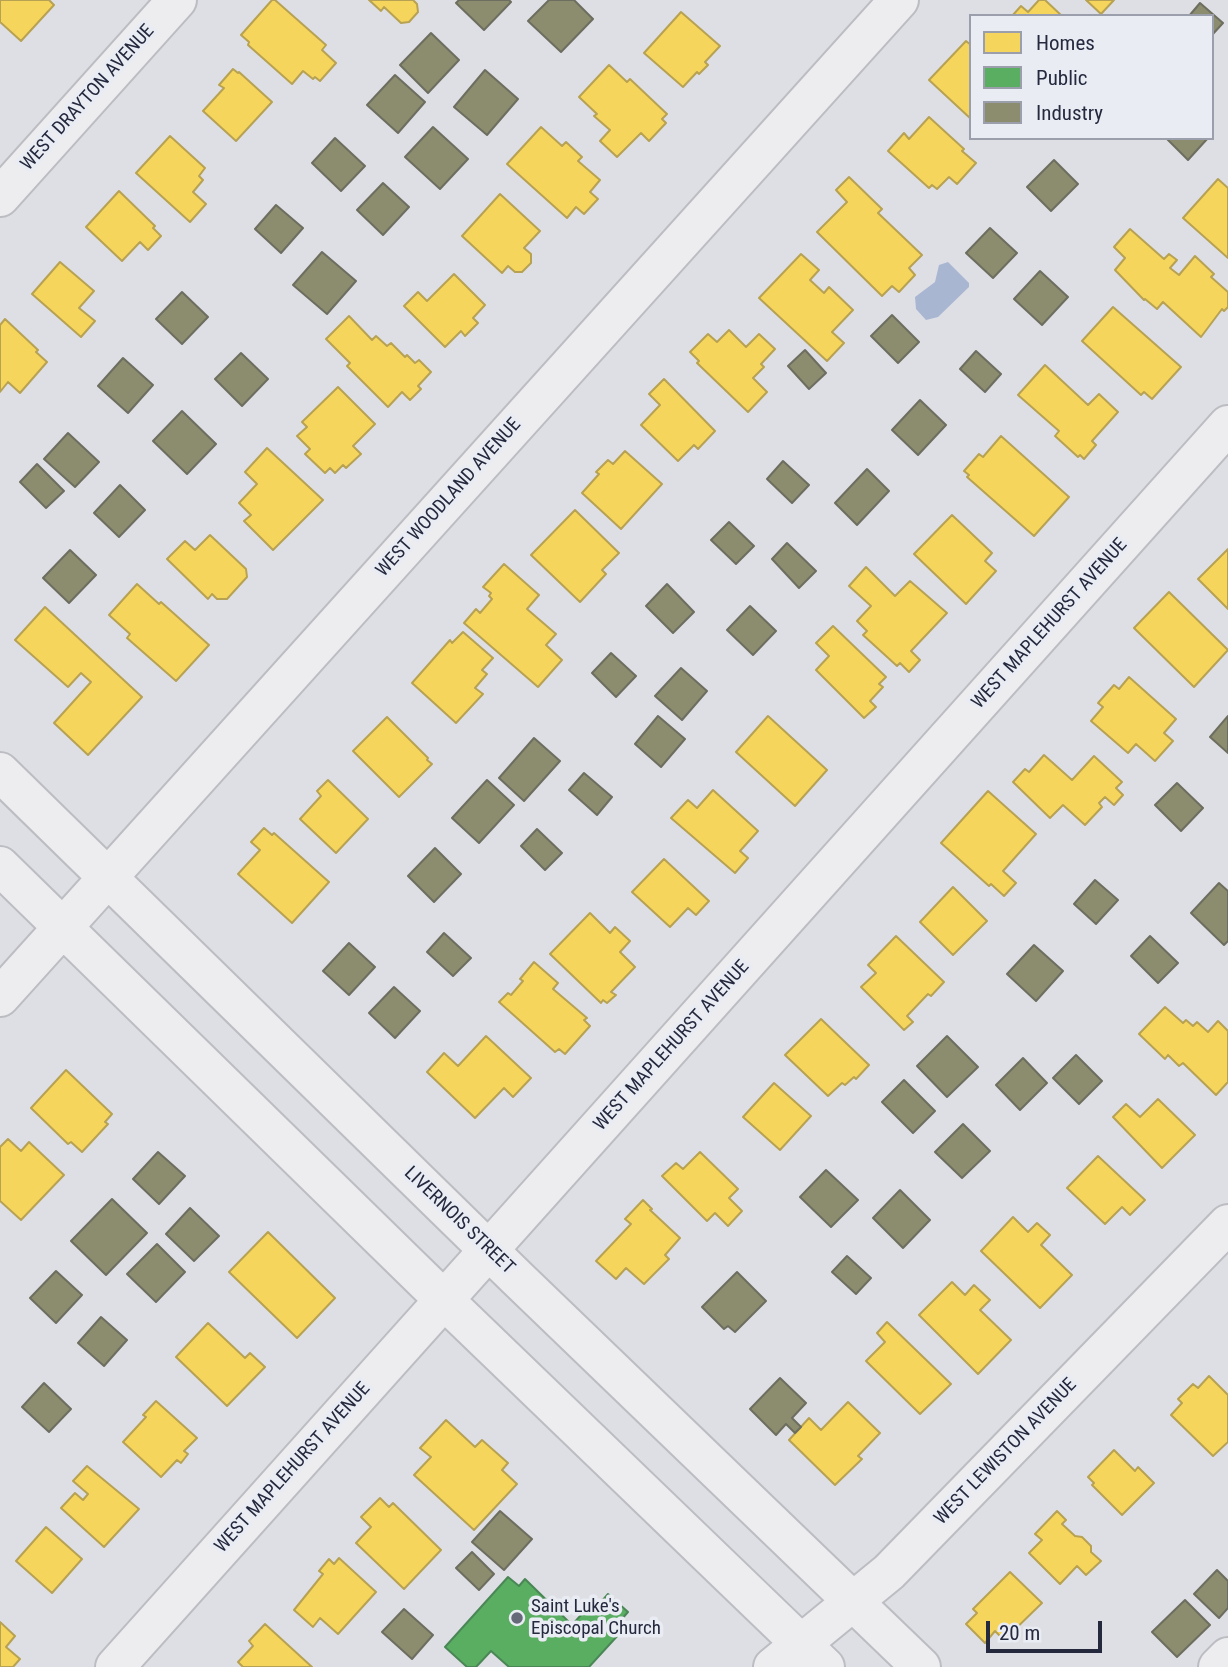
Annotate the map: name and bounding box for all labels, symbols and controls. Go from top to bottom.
legend [969,14,1214,140]
street label: WEST DRAYTON AVENUE [16,20,160,176]
text: Homes [1036,31,1095,55]
text: Public [1036,66,1088,90]
text: Industry [1036,101,1103,125]
street label: WEST WOODLAND AVENUE [372,414,526,582]
street label: WEST MAPLEHURST AVENUE [967,534,1133,714]
street label: WEST MAPLEHURST AVENUE [589,956,755,1136]
street label: LIVERNOIS STREET [399,1162,519,1280]
street label: WEST LEWISTON AVENUE [930,1374,1082,1530]
street label: WEST MAPLEHURST AVENUE [210,1378,376,1558]
place label: Saint Luke's Episcopal Church [531,1596,661,1640]
scale bar [990,1608,1106,1652]
marker: Saint Luke's Episcopal Church [509,1610,525,1626]
text: 20 m [999,1621,1040,1645]

